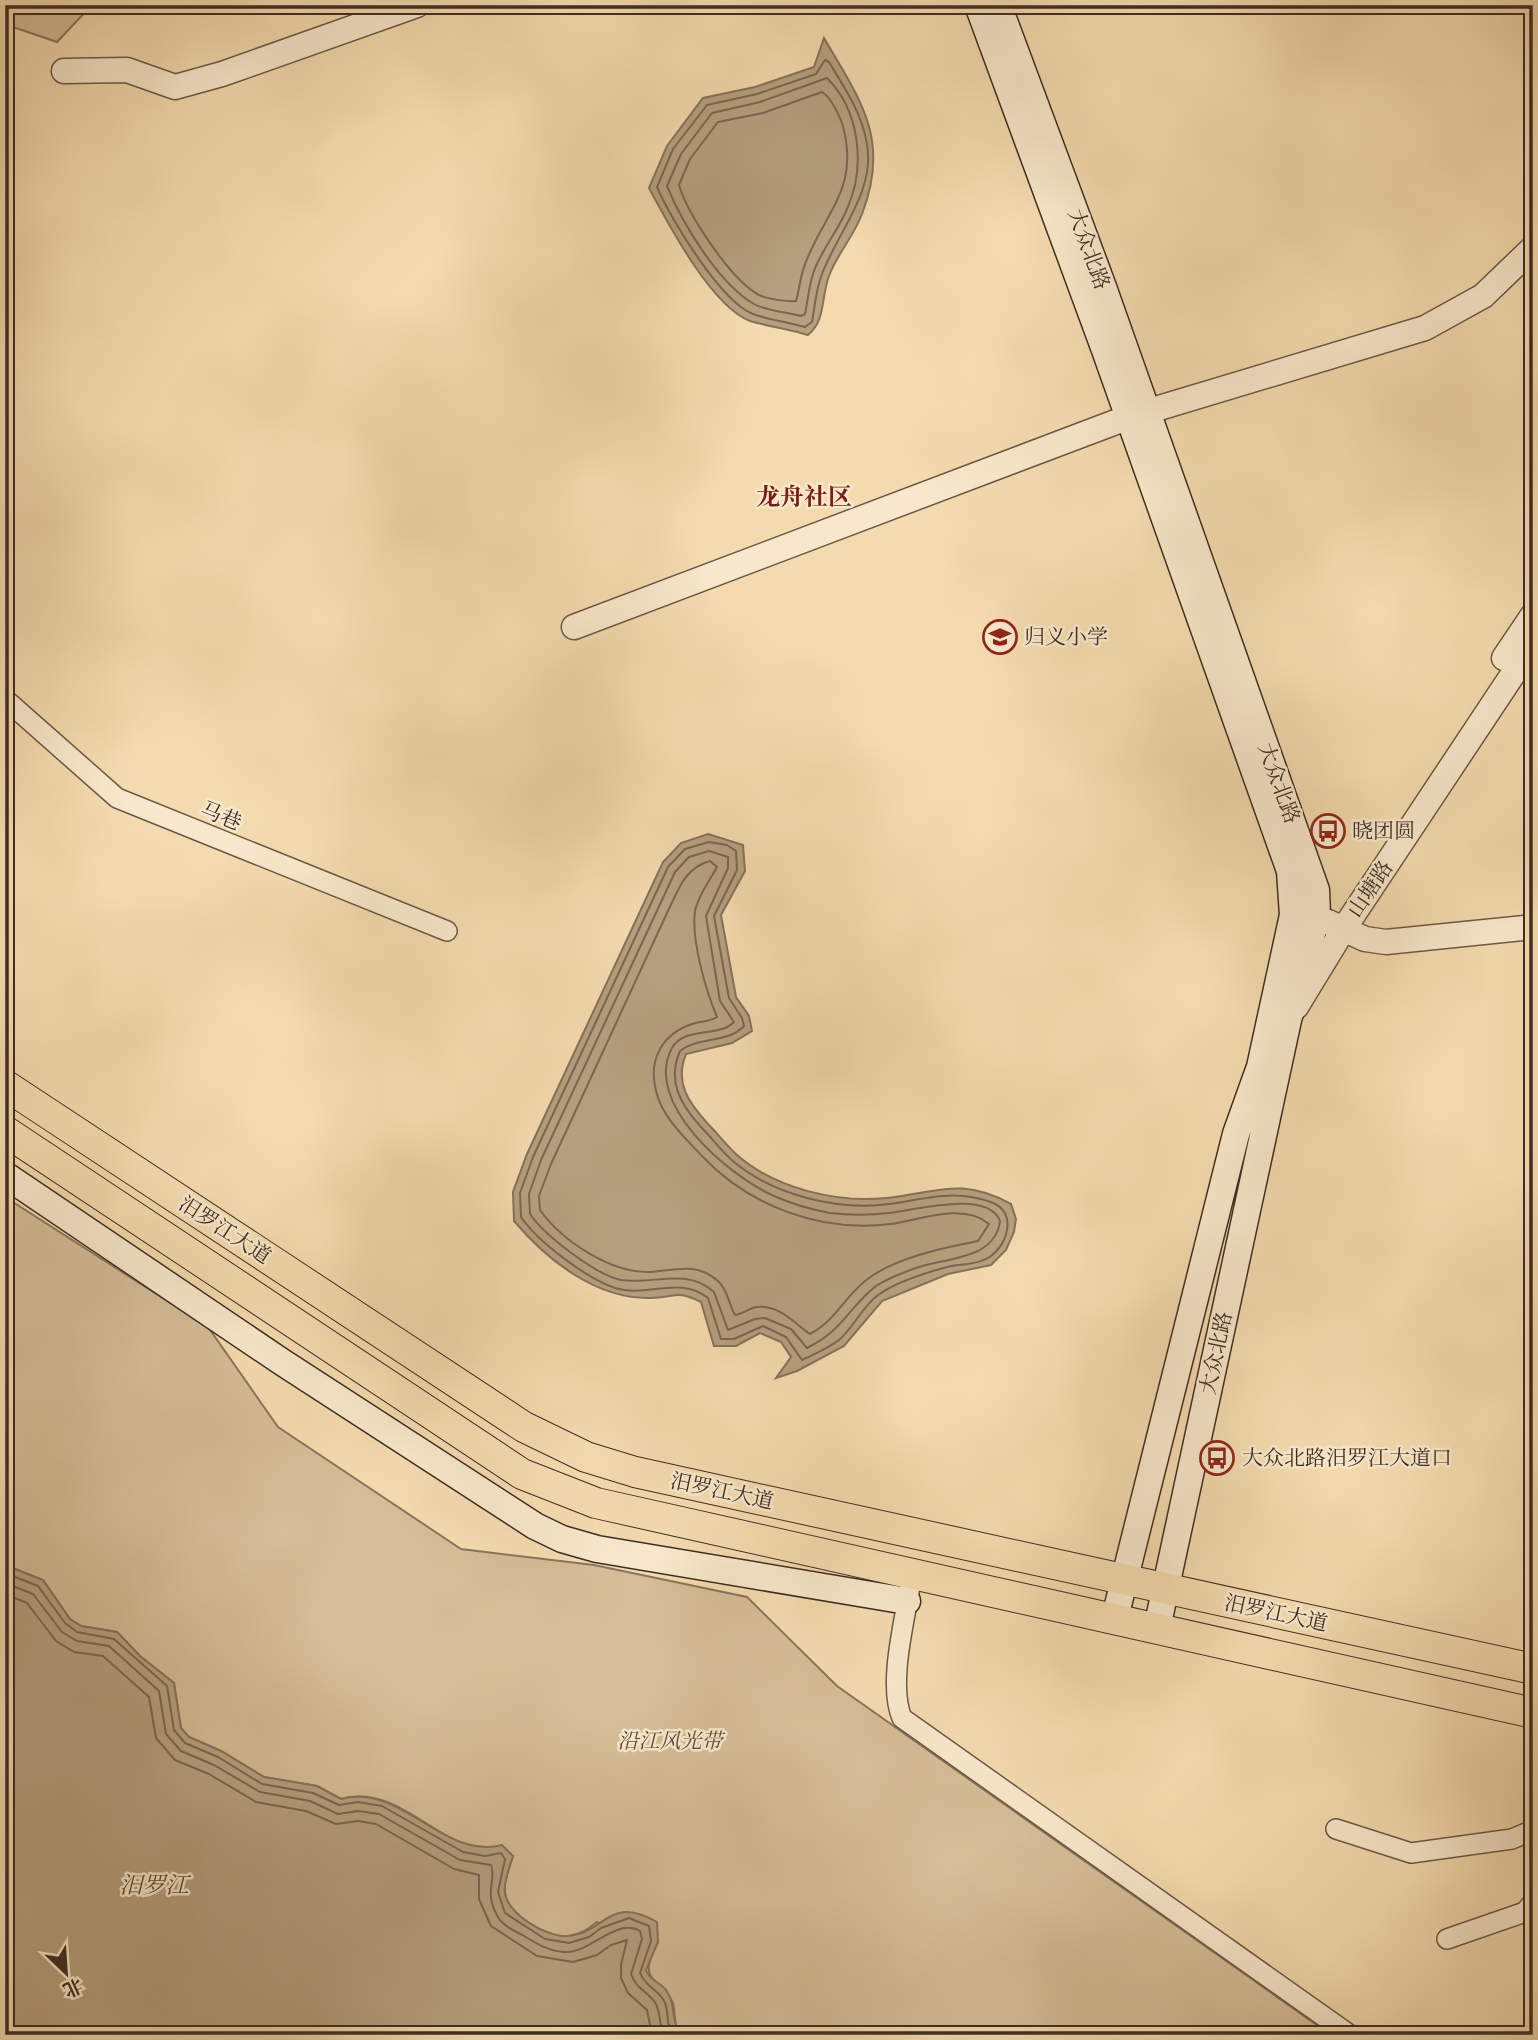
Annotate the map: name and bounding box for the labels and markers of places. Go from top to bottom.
school or university icon: 归义小学 [981,618,1019,656]
place label: 归义小学 [1024,625,1108,649]
bus stop icon: 晓团圆 [1309,812,1347,850]
place label: 晓团圆 [1352,819,1415,843]
bus stop icon: 大众北路汨罗江大道口 [1198,1439,1236,1477]
place label: 大众北路汨罗江大道口 [1242,1446,1452,1470]

